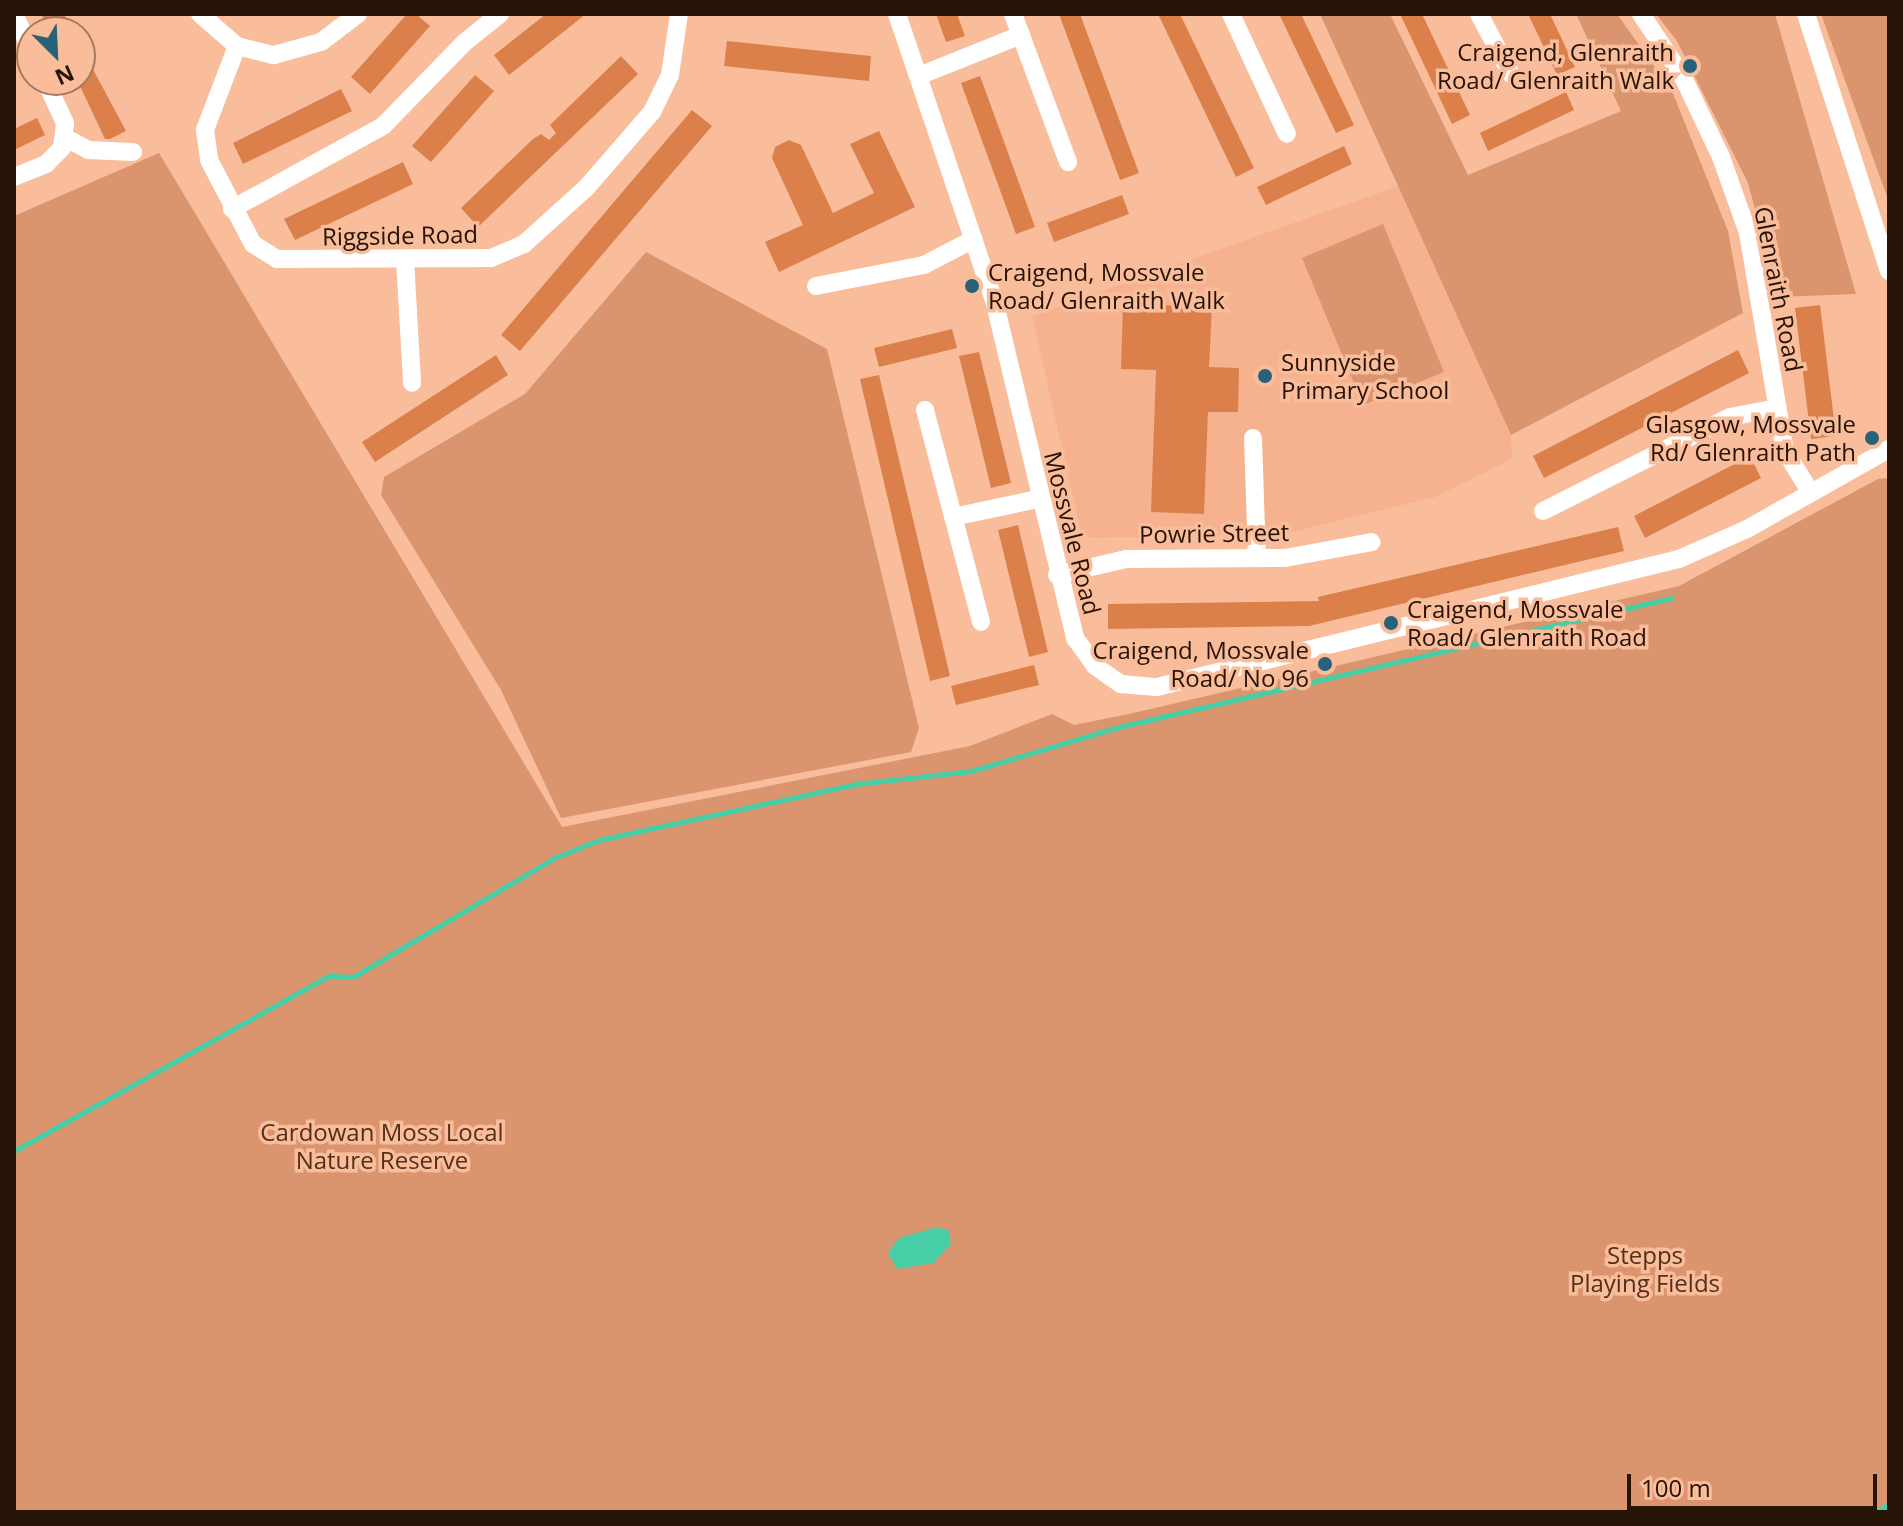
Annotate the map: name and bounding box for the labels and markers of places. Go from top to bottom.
place label: Craigend, Glenraith Road/ Glenraith Walk [1437,38,1674,94]
marker: Craigend, Glenraith Road/ Glenraith Walk [1681,57,1699,75]
place label: Craigend, Mossvale Road/ Glenraith Walk [988,258,1225,314]
marker: Craigend, Mossvale Road/ Glenraith Walk [963,277,981,295]
place label: Sunnyside Primary School [1281,348,1449,404]
marker: Sunnyside Primary School [1256,367,1274,385]
place label: Glasgow, Mossvale Rd/ Glenraith Path [1645,410,1856,466]
marker: Glasgow, Mossvale Rd/ Glenraith Path [1863,429,1881,447]
place label: Craigend, Mossvale Road/ Glenraith Road [1407,595,1647,651]
marker: Craigend, Mossvale Road/ Glenraith Road [1382,614,1400,632]
place label: Craigend, Mossvale Road/ No 96 [1093,636,1309,692]
marker: Craigend, Mossvale Road/ No 96 [1316,655,1334,673]

